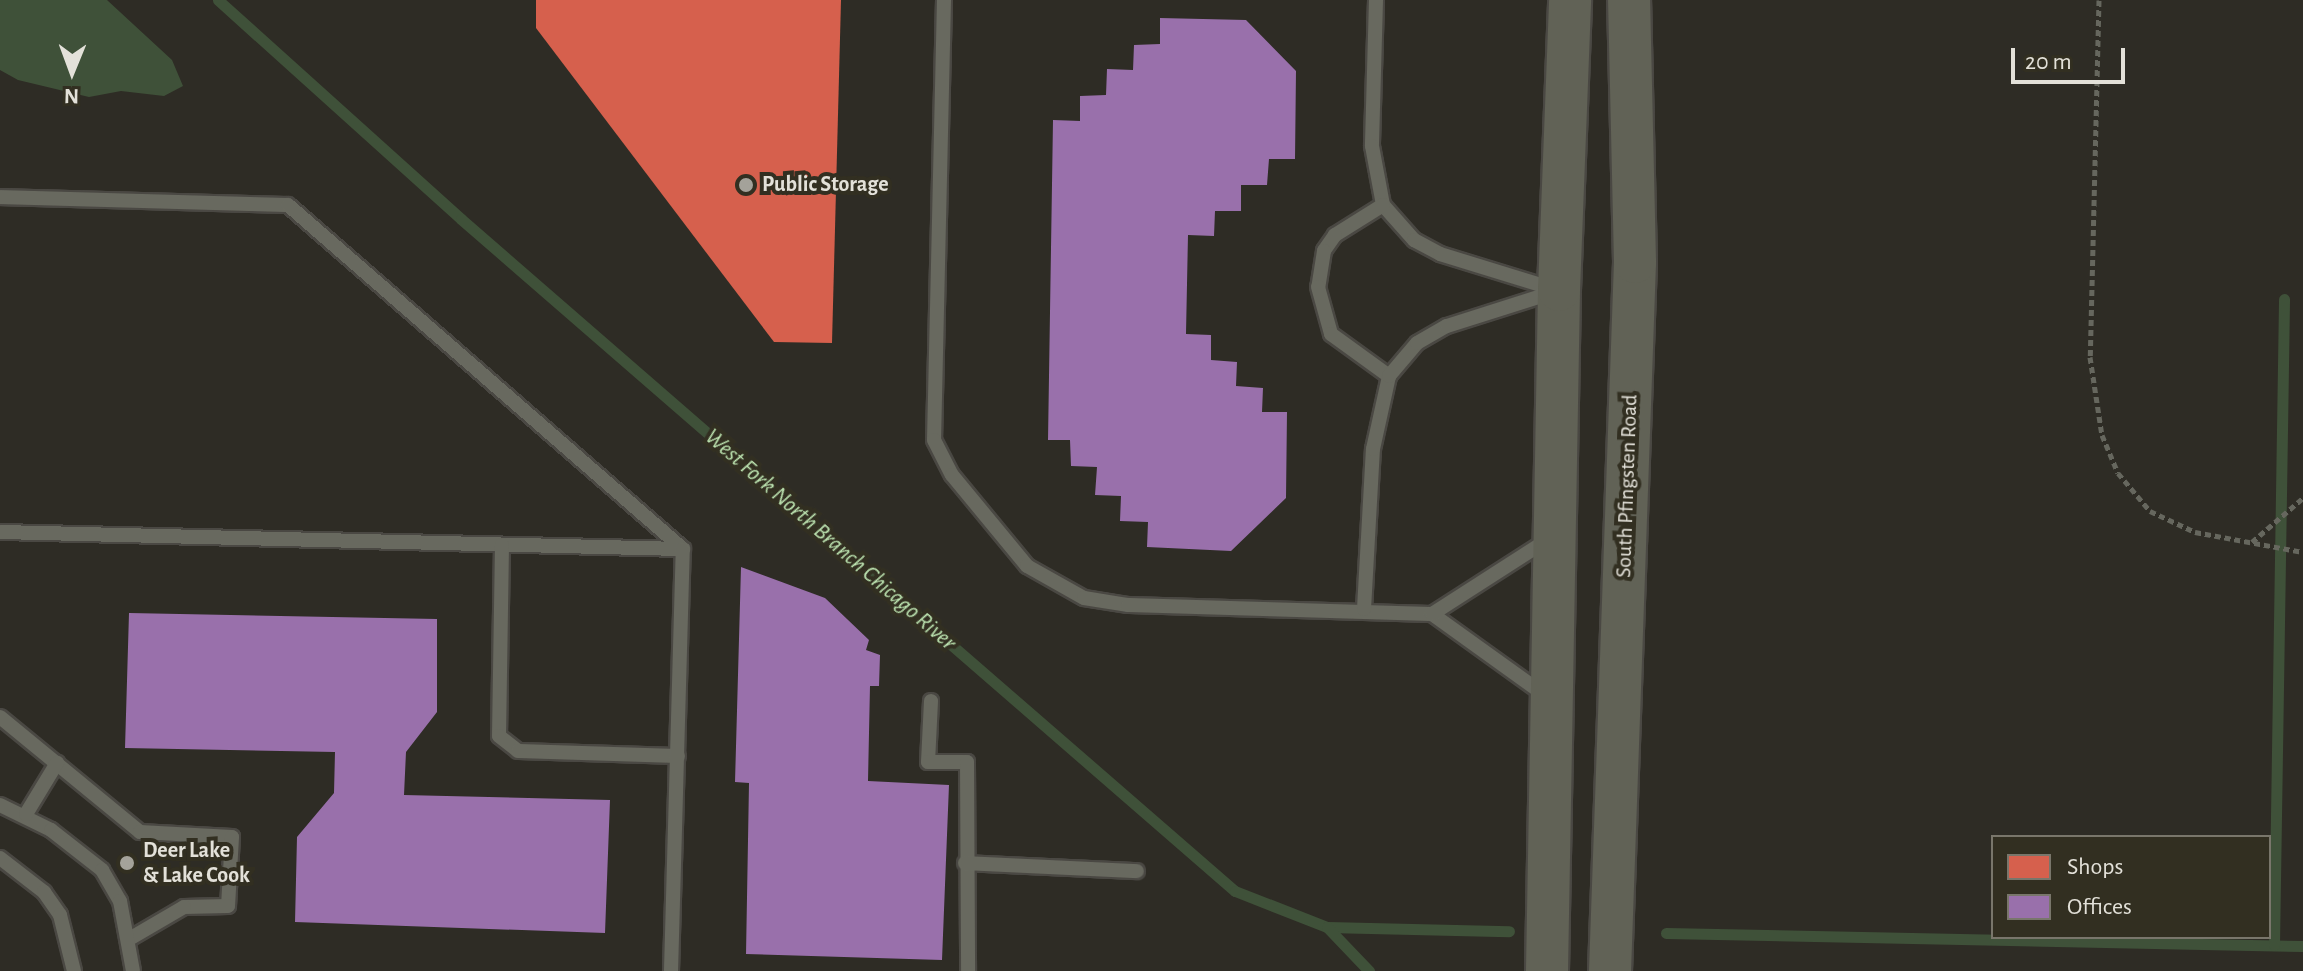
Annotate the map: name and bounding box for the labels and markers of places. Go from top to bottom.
place label: Public Storage [762,172,889,198]
marker: Public Storage [737,176,755,194]
place label: Deer Lake & Lake Cook [143,837,250,888]
marker: Deer Lake & Lake Cook [118,854,136,872]

